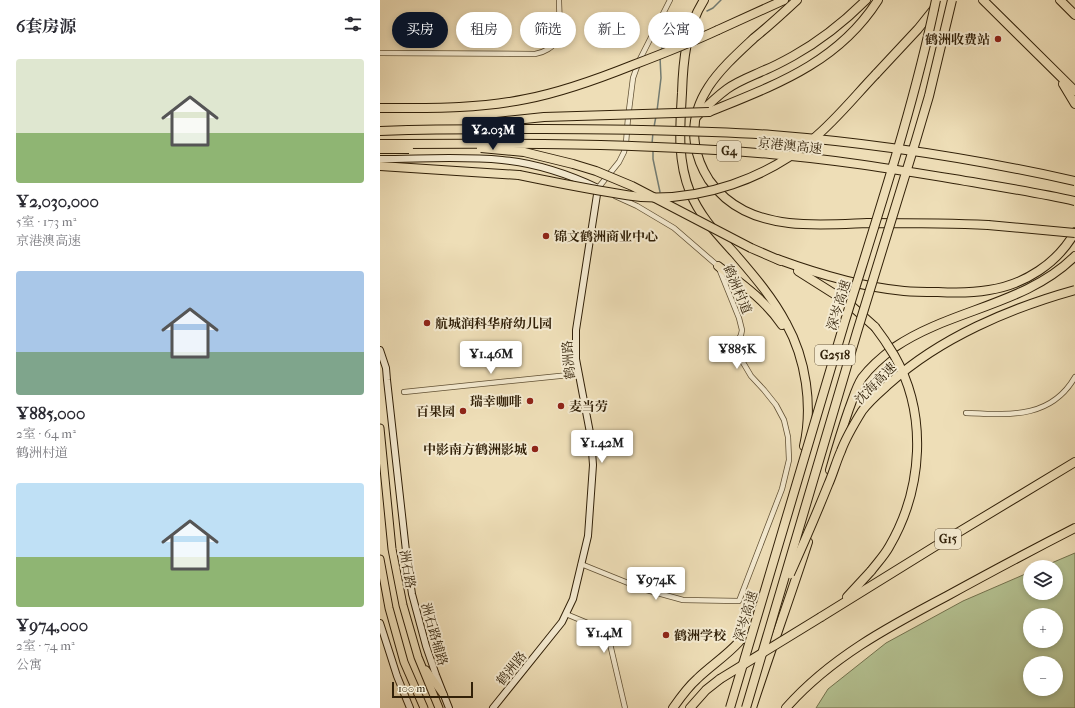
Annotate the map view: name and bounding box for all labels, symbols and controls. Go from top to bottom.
chip: 买房 [392,12,448,48]
chip: 租房 [456,12,512,48]
chip: 筛选 [520,12,576,48]
chip: 新上 [584,12,640,48]
chip: 公寓 [648,12,704,48]
icon: filters [342,13,364,35]
text: 6套房源 [16,16,76,36]
place label: 鹤洲收费站 [925,32,990,47]
marker: 鹤洲收费站 [993,34,1003,44]
icon: home [154,85,226,157]
pin: ¥2.03M [460,117,526,151]
text: ¥2.03M [471,122,515,137]
street label: 京港澳高速 [757,135,823,156]
road number: G4 [717,141,741,161]
text: ¥2,030,000 [16,191,99,211]
text: 5室 · 173 m² [16,214,76,229]
place label: 锦文鹤洲商业中心 [554,229,658,244]
marker: 锦文鹤洲商业中心 [541,231,551,241]
text: 京港澳高速 [16,233,81,248]
street label: 鹤洲村道 [720,262,755,316]
street label: 深岑高速 [824,278,853,332]
icon: home [154,297,226,369]
place label: 航城润科华府幼儿园 [435,316,552,331]
marker: 航城润科华府幼儿园 [422,318,432,328]
pin: ¥885K [709,336,765,370]
street label: 鹤洲路 [559,340,578,380]
pin: ¥1.46M [458,341,524,375]
text: ¥885K [718,341,756,356]
road number: G2518 [815,345,855,365]
text: ¥1.46M [469,346,513,361]
street label: 沈海高速 [852,360,899,407]
place label: 瑞幸咖啡 [470,394,522,409]
marker: 瑞幸咖啡 [525,396,535,406]
place label: 麦当劳 [569,399,608,414]
marker: 麦当劳 [556,401,566,411]
text: ¥885,000 [16,403,85,423]
place label: 百果园 [416,404,455,419]
marker: 百果园 [458,406,468,416]
text: 2室 · 64 m² [16,426,76,441]
pin: ¥1.42M [569,430,635,464]
text: ¥1.42M [580,435,624,450]
place label: 中影南方鹤洲影城 [423,442,527,457]
marker: 中影南方鹤洲影城 [530,444,540,454]
text: 鹤洲村道 [16,445,68,460]
icon: home [154,509,226,581]
road number: G15 [935,529,961,549]
street label: 洲石路 [397,549,418,590]
map controls [1023,560,1063,696]
button: layers [1023,560,1063,600]
pin: ¥974K [628,567,684,601]
text: ¥974K [636,572,676,587]
street label: 深岑高速 [731,589,760,643]
street label: 洲石路辅路 [418,601,451,667]
button: + [1023,608,1063,648]
text: ¥974,000 [16,615,88,635]
pin: ¥1.4M [576,620,632,654]
text: ¥1.4M [585,625,623,640]
place label: 鹤洲学校 [674,628,726,643]
marker: 鹤洲学校 [661,630,671,640]
text: 2室 · 74 m² [16,638,75,653]
street label: 鹤洲路 [493,648,529,688]
button: − [1023,656,1063,696]
text: 公寓 [16,657,42,672]
scale bar [392,680,473,699]
text: 100 m [398,682,426,695]

